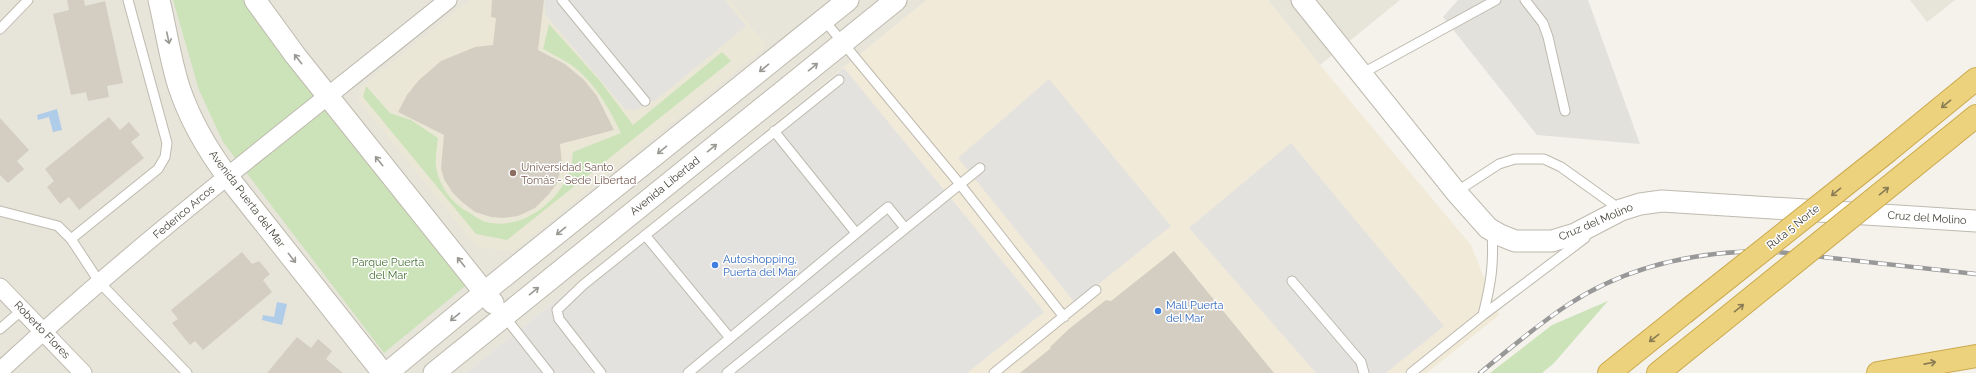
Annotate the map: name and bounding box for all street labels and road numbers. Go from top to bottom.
street label: Avenida Puerta del Mar [206,148,288,250]
street label: Avenida Libertad [627,154,703,218]
street label: Federico Arcos [151,183,217,241]
street label: Cruz del Molino [1557,200,1635,243]
street label: Ruta 5 Norte [1764,202,1822,252]
street label: Cruz del Molino [1887,209,1967,227]
street label: Roberto Flores [11,298,73,362]

